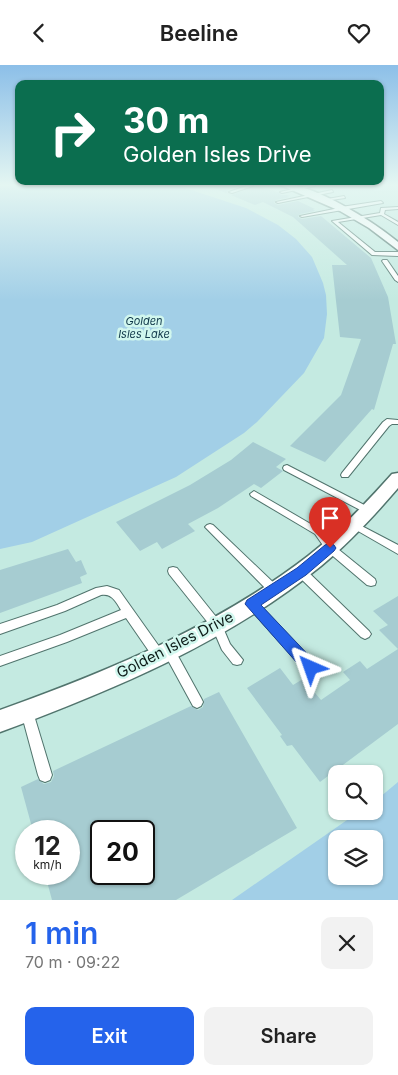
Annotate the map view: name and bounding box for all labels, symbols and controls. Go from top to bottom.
icon: back [25,19,53,47]
icon: heart [345,19,373,47]
text: Beeline [160,20,238,46]
text: 30 m [123,99,209,141]
icon: right [40,100,105,165]
text: Golden Isles Drive [123,141,311,167]
water label: Golden Isles Lake [118,314,170,341]
pin [309,497,351,548]
icon: arrive [316,504,344,532]
street label: Golden Isles Drive [113,607,236,682]
position arrow [284,641,336,693]
map controls [328,765,383,885]
button: search [328,765,383,820]
speed limit sign: 20 [90,820,155,885]
button: layers [328,830,383,885]
text: 12 [34,831,61,861]
text: km/h [33,857,62,872]
text: 1 min [25,915,98,951]
button: close [321,917,373,969]
text: 70 m · 09:22 [25,952,120,972]
button: Exit [25,1007,194,1065]
button: Share [204,1007,373,1065]

